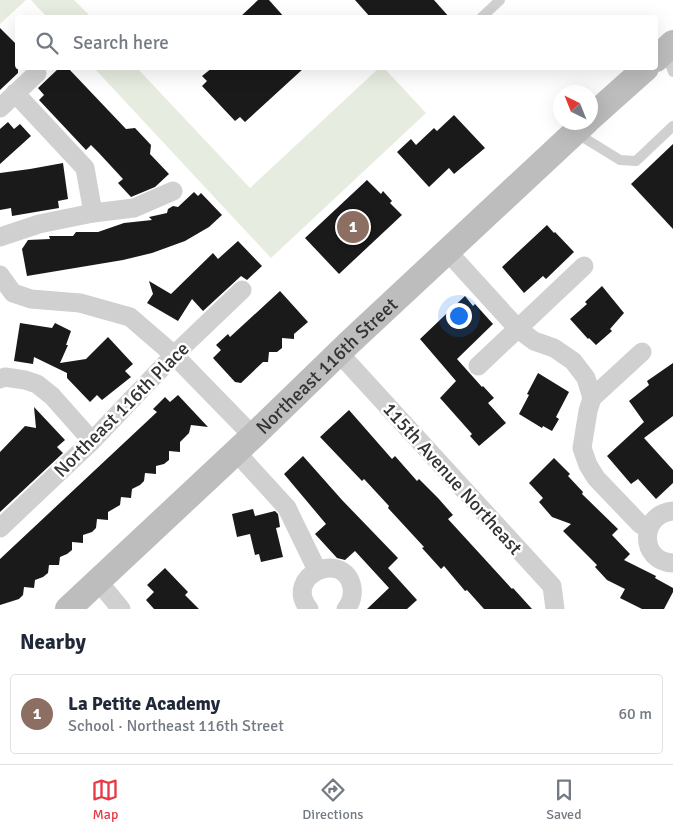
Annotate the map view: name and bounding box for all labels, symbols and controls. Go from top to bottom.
search box [15,15,658,70]
icon: search [33,29,61,57]
text: Search here [73,31,169,55]
north arrow [553,85,598,130]
pin: 1 [337,208,369,246]
street label: Northeast 116th Street [251,293,403,440]
your location [446,303,472,329]
street label: Northeast 116th Place [49,337,194,482]
street label: 115th Avenue Northeast [377,397,527,560]
text: Nearby [20,629,86,655]
text: La Petite Academy [68,692,220,716]
text: 1 [33,704,41,724]
text: 60 m [618,704,652,724]
text: School · Northeast 116th Street [68,716,284,736]
tab: Map [91,776,119,823]
tab: Directions [302,776,363,823]
tab: Saved [546,776,582,823]

